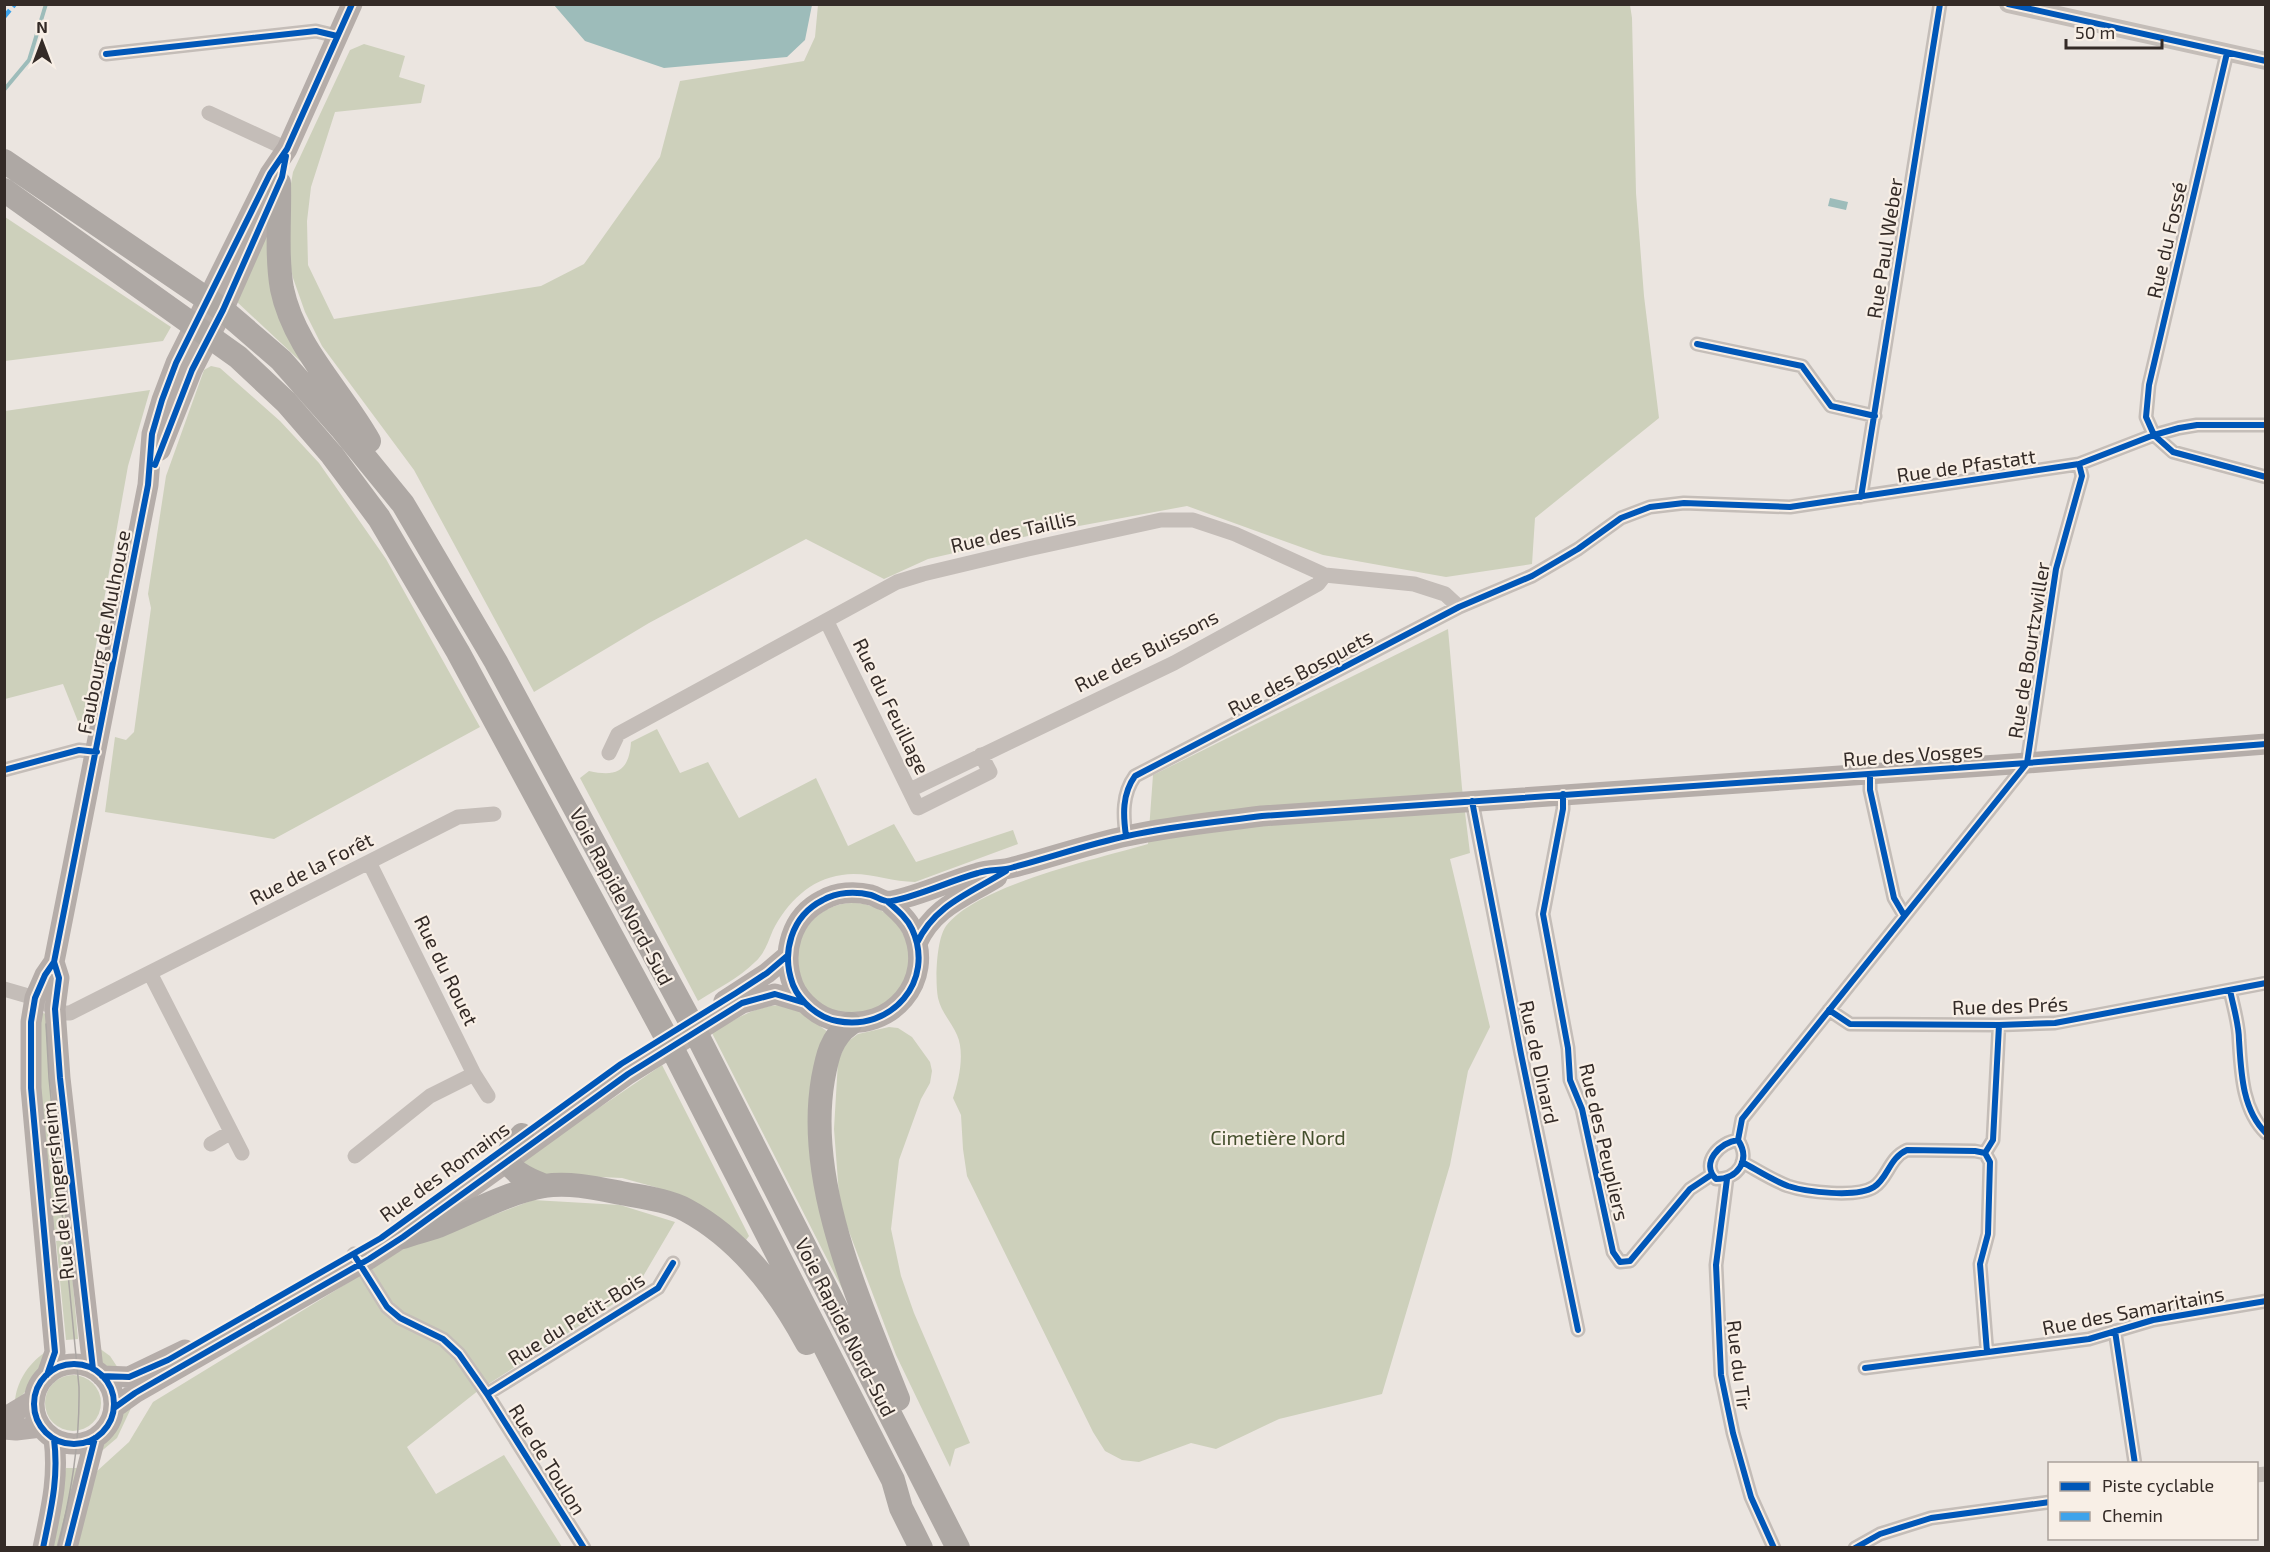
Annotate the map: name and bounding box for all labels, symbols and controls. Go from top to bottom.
north arrow [12,12,72,72]
scale bar [2066,12,2162,50]
text: N [36,17,48,36]
text: 50 m [2075,21,2115,43]
street label: Rue Paul Weber [1861,176,1907,320]
street label: Rue du Fossé [2141,179,2191,301]
street label: Rue de Pfastatt [1895,443,2037,487]
street label: Rue des Taillis [948,505,1078,557]
street label: Faubourg de Mulhouse [71,528,135,736]
street label: Rue de Bourtzwiller [2002,560,2054,740]
street label: Rue des Buissons [1070,603,1222,697]
street label: Rue des Bosquets [1223,624,1377,720]
street label: Rue du Feuillage [849,634,935,778]
street label: Rue des Vosges [1842,737,1984,771]
street label: Voie Rapide Nord-Sud [565,803,679,989]
street label: Rue de la Forêt [245,827,377,909]
street label: Rue du Rouet [410,911,484,1029]
street label: Rue des Prés [1951,991,2069,1019]
street label: Rue de Dinard [1515,998,1565,1126]
street label: Rue des Peupliers [1575,1061,1635,1223]
street label: Rue de Kingersheim [36,1101,78,1281]
street label: Rue des Romains [374,1116,514,1226]
park label: Cimetière Nord [1210,1125,1346,1149]
street label: Voie Rapide Nord-Sud [791,1234,901,1420]
street label: Rue du Petit-Bois [503,1266,649,1370]
street label: Rue des Samaritains [2040,1281,2226,1339]
street label: Rue du Tir [1723,1319,1757,1411]
street label: Rue de Toulon [504,1399,592,1519]
legend [2048,1462,2258,1540]
text: Piste cyclable [2102,1474,2214,1496]
text: Chemin [2102,1504,2163,1526]

